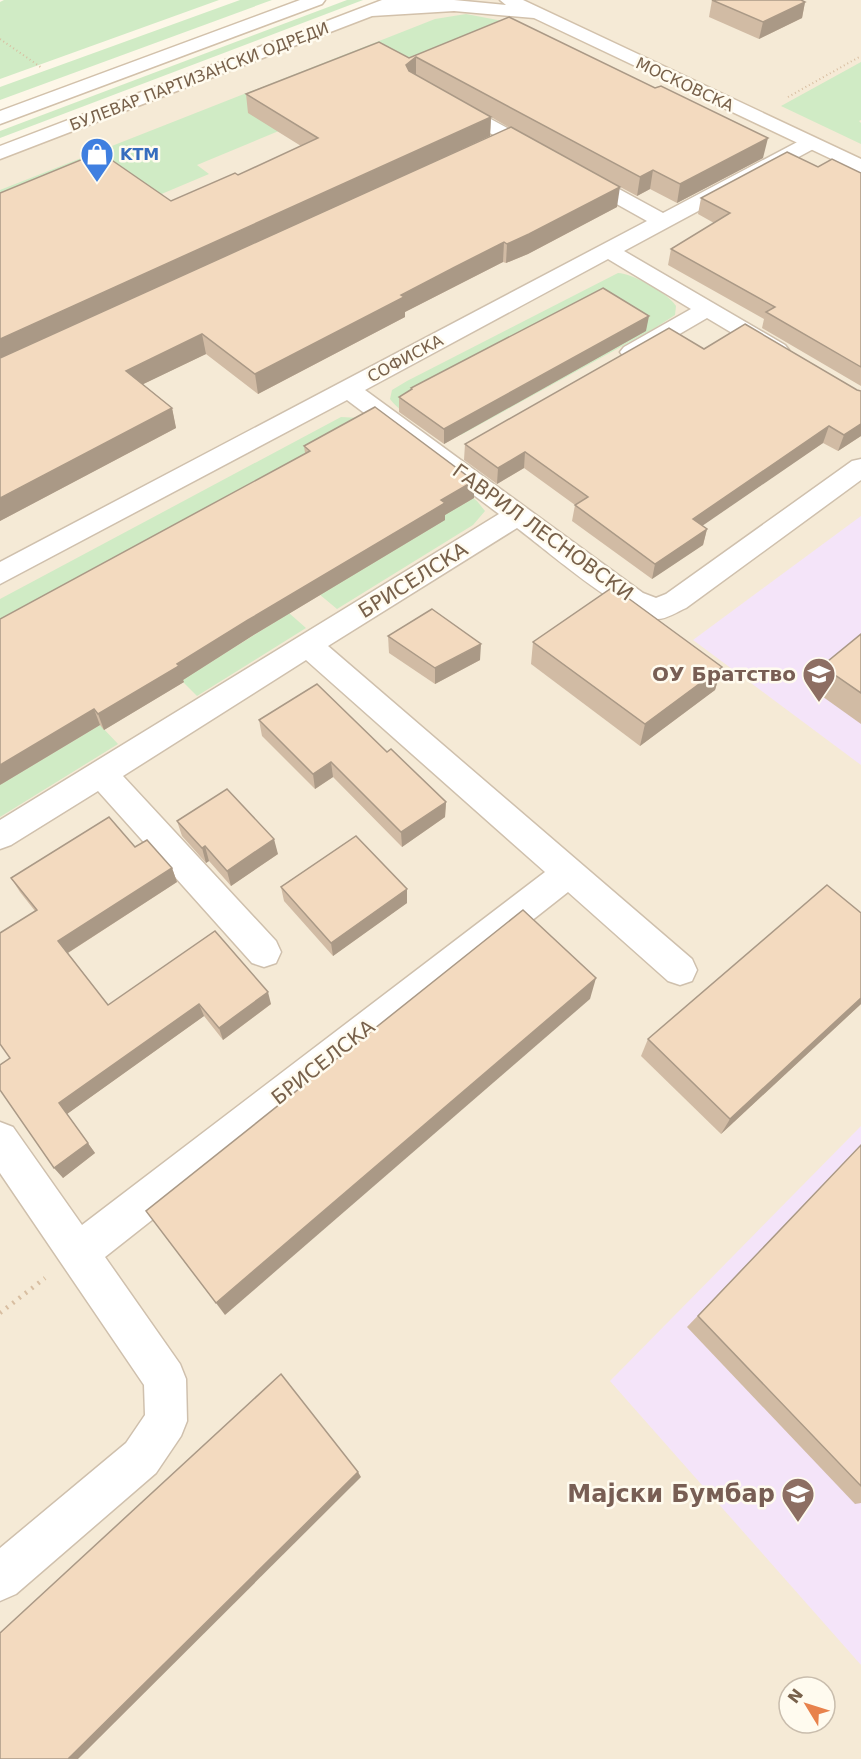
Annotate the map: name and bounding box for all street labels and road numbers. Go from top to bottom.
street label: БУЛЕВАР ПАРТИЗАНСКИ ОДРЕДИ [67,18,331,135]
street label: МОСКОВСКА [633,53,737,115]
street label: СОФИСКА [364,331,446,386]
street label: ГАВРИЛ ЛЕСНОВСКИ [448,458,638,606]
street label: БРИСЕЛСКА [354,537,472,623]
street label: БРИСЕЛСКА [267,1014,380,1110]

